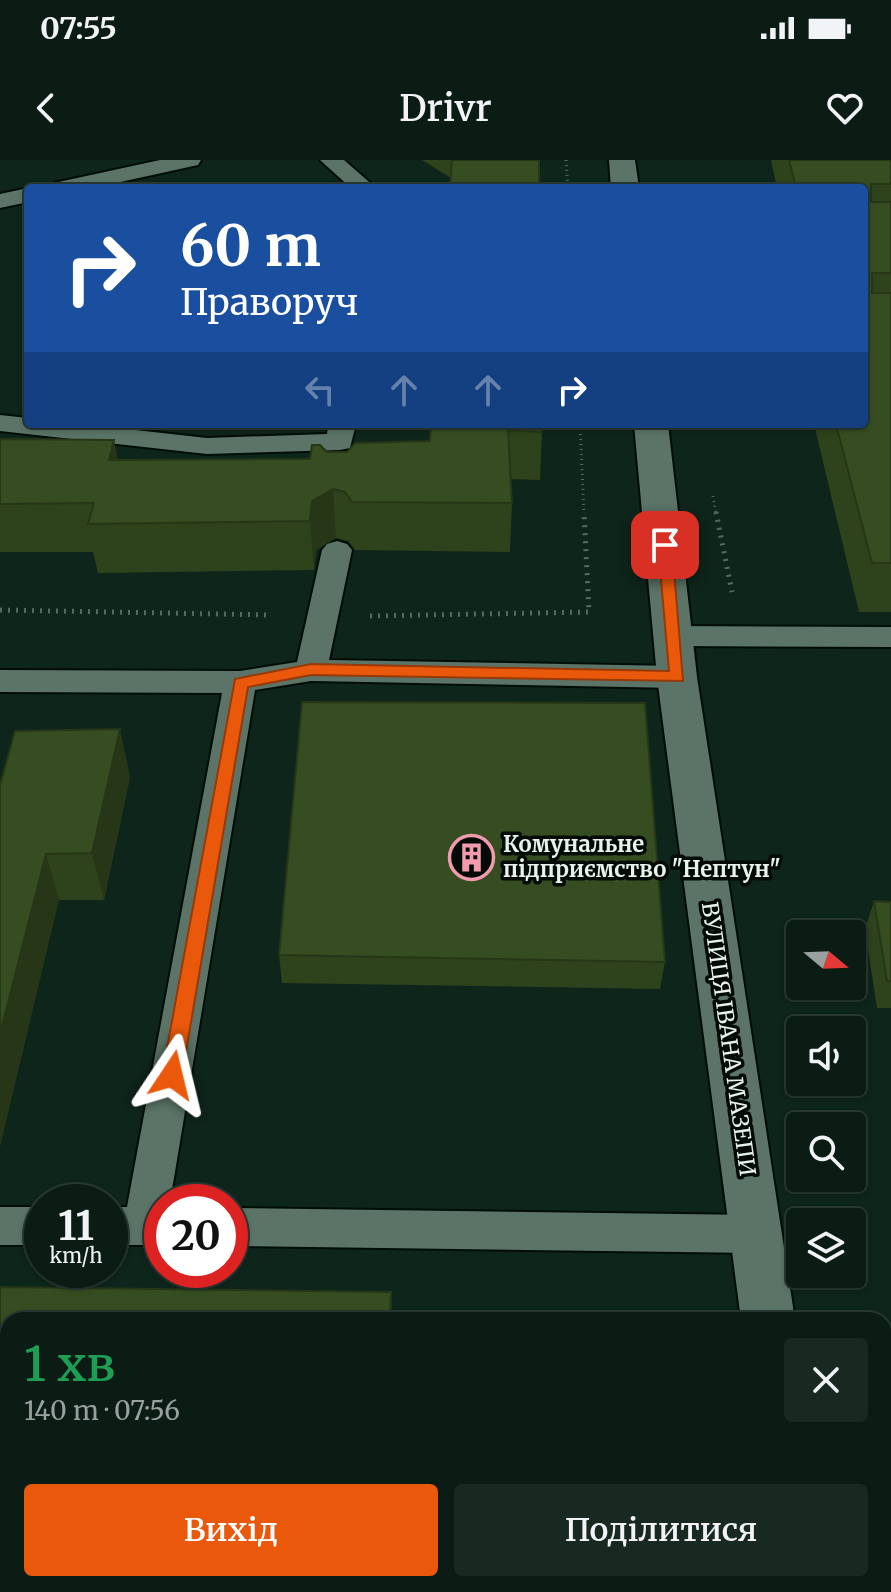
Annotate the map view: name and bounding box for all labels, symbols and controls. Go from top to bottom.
text: 07:55 [40,9,117,47]
icon: back [24,86,68,130]
text: Drivr [399,86,492,131]
icon: heart [823,86,867,130]
text: 60 m [180,211,321,281]
icon: right [48,216,152,320]
text: Праворуч [180,280,358,325]
icon: left [298,368,342,412]
icon: ahead [382,368,426,412]
icon: ahead [466,368,510,412]
icon: right [550,368,594,412]
pin [631,511,699,579]
icon: arrive [643,523,687,567]
place label: Комунальне підприємство "Нептун" [503,830,781,883]
building icon: Комунальне підприємство "Нептун" [448,833,496,881]
street label: ВУЛИЦЯ ІВАНА МАЗЕПИ [696,900,762,1178]
north arrow [786,920,866,1000]
map controls [786,920,866,1288]
button: sound [786,1016,866,1096]
position arrow [130,1033,214,1117]
button: search [786,1112,866,1192]
speed limit sign: 20 [144,1184,248,1288]
text: 11 [58,1201,94,1251]
button: layers [786,1208,866,1288]
text: km/h [50,1243,102,1268]
text: 1 хв [24,1334,115,1394]
button: close [784,1338,868,1422]
text: 140 m · 07:56 [24,1394,180,1427]
button: Вихід [24,1484,438,1576]
button: Поділитися [454,1484,868,1576]

